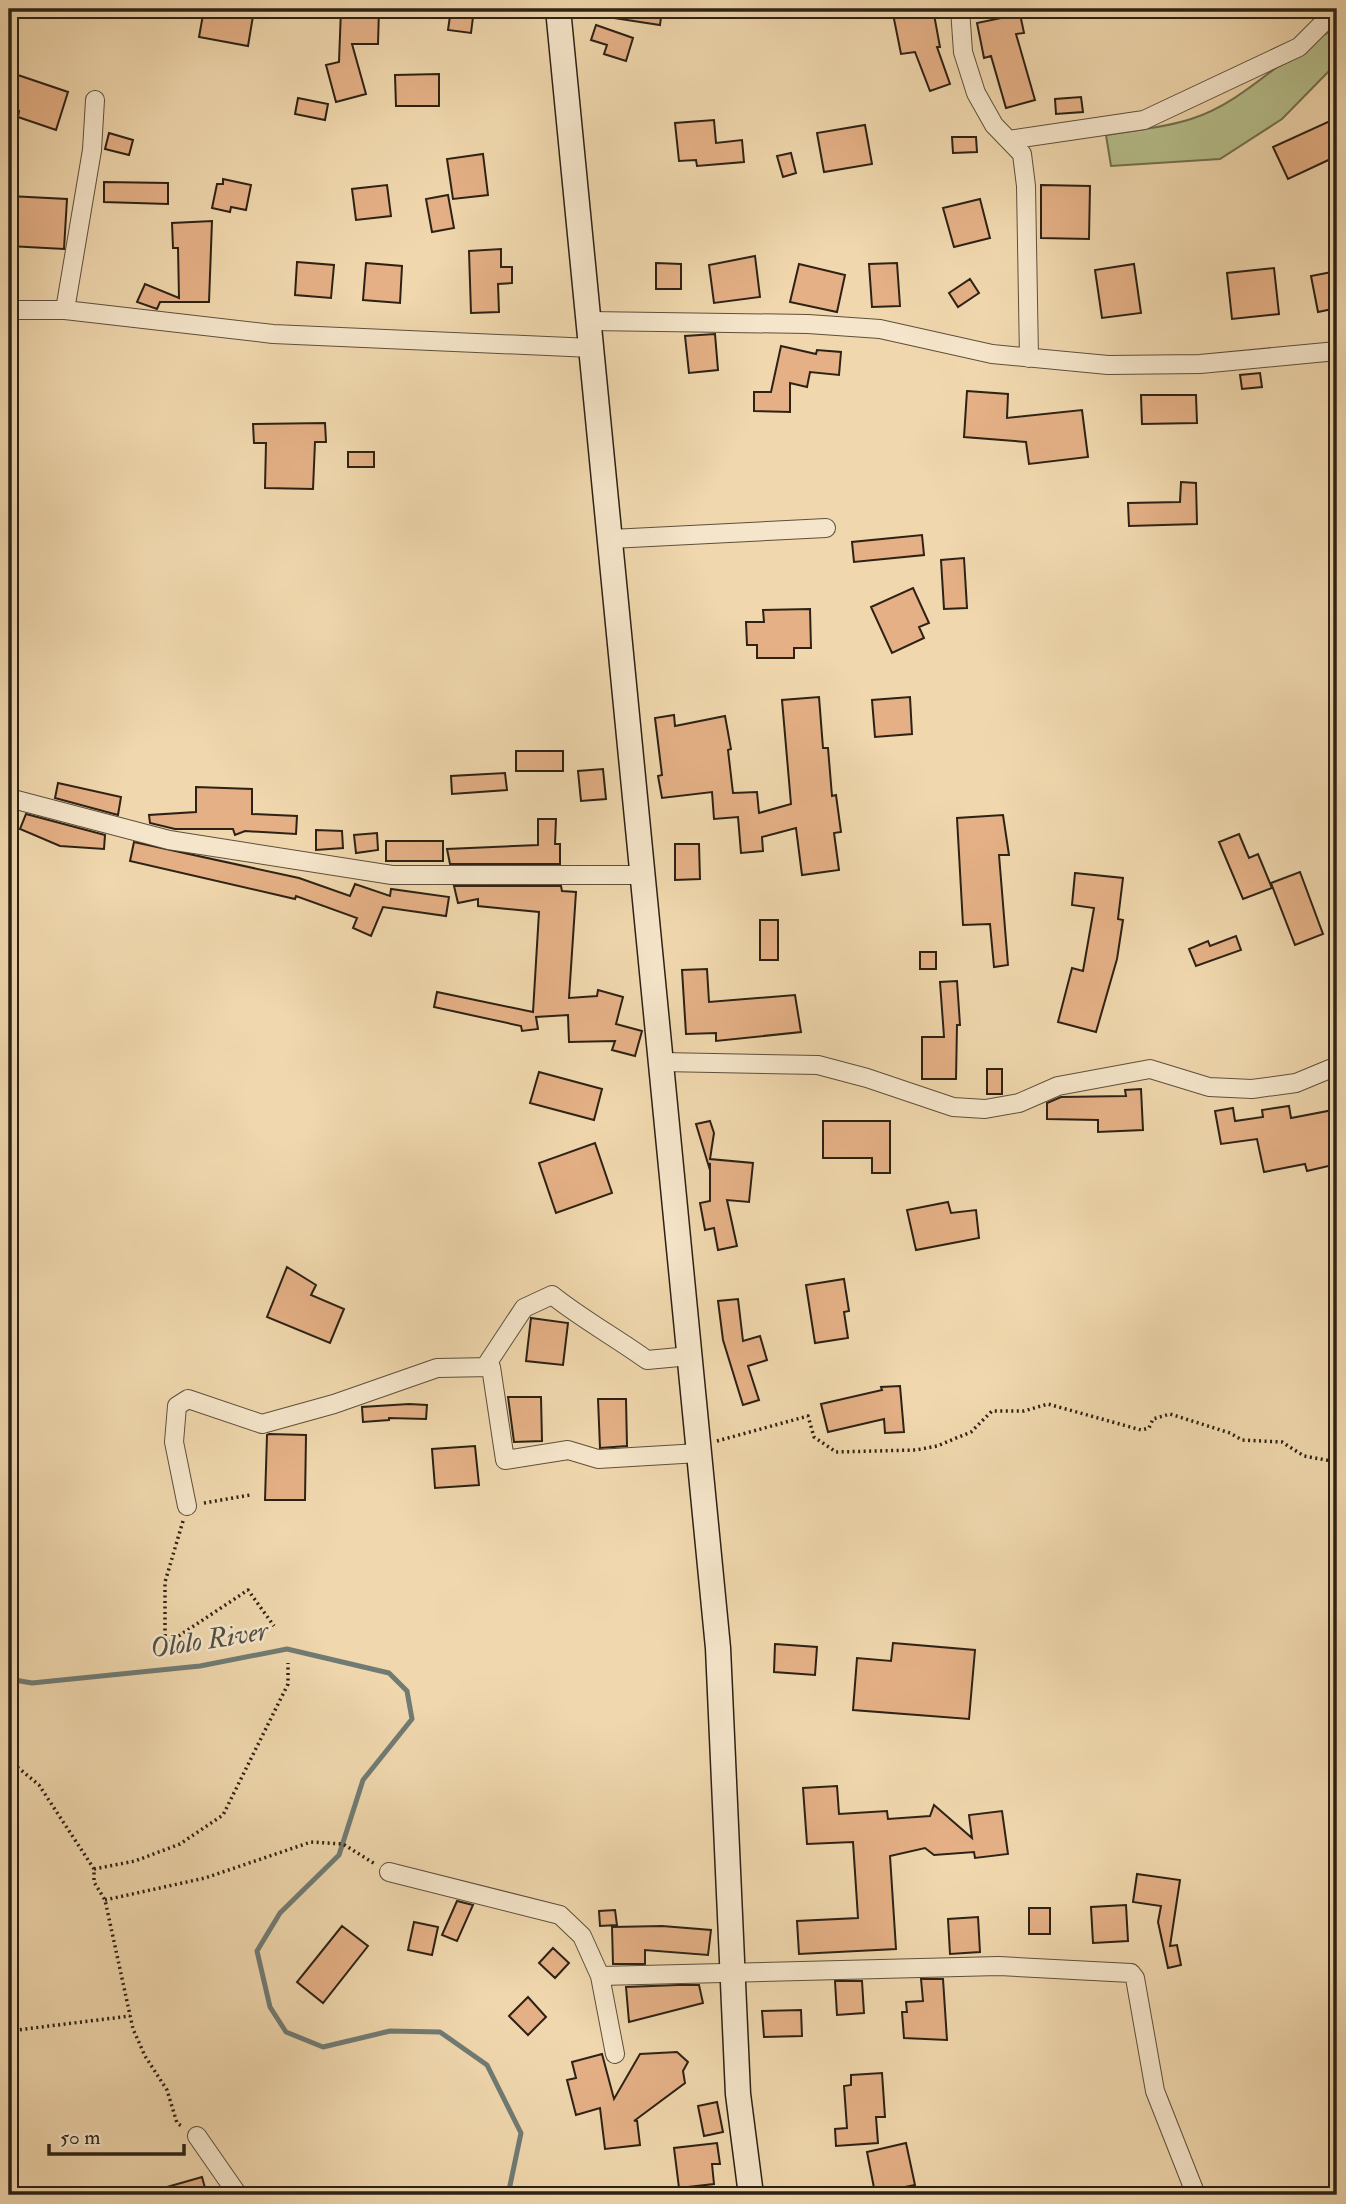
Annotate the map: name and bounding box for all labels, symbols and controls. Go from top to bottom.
water label: Ololo River [148,1613,272,1667]
scale bar [49,2113,184,2157]
text: 50 m [60,2124,101,2151]

